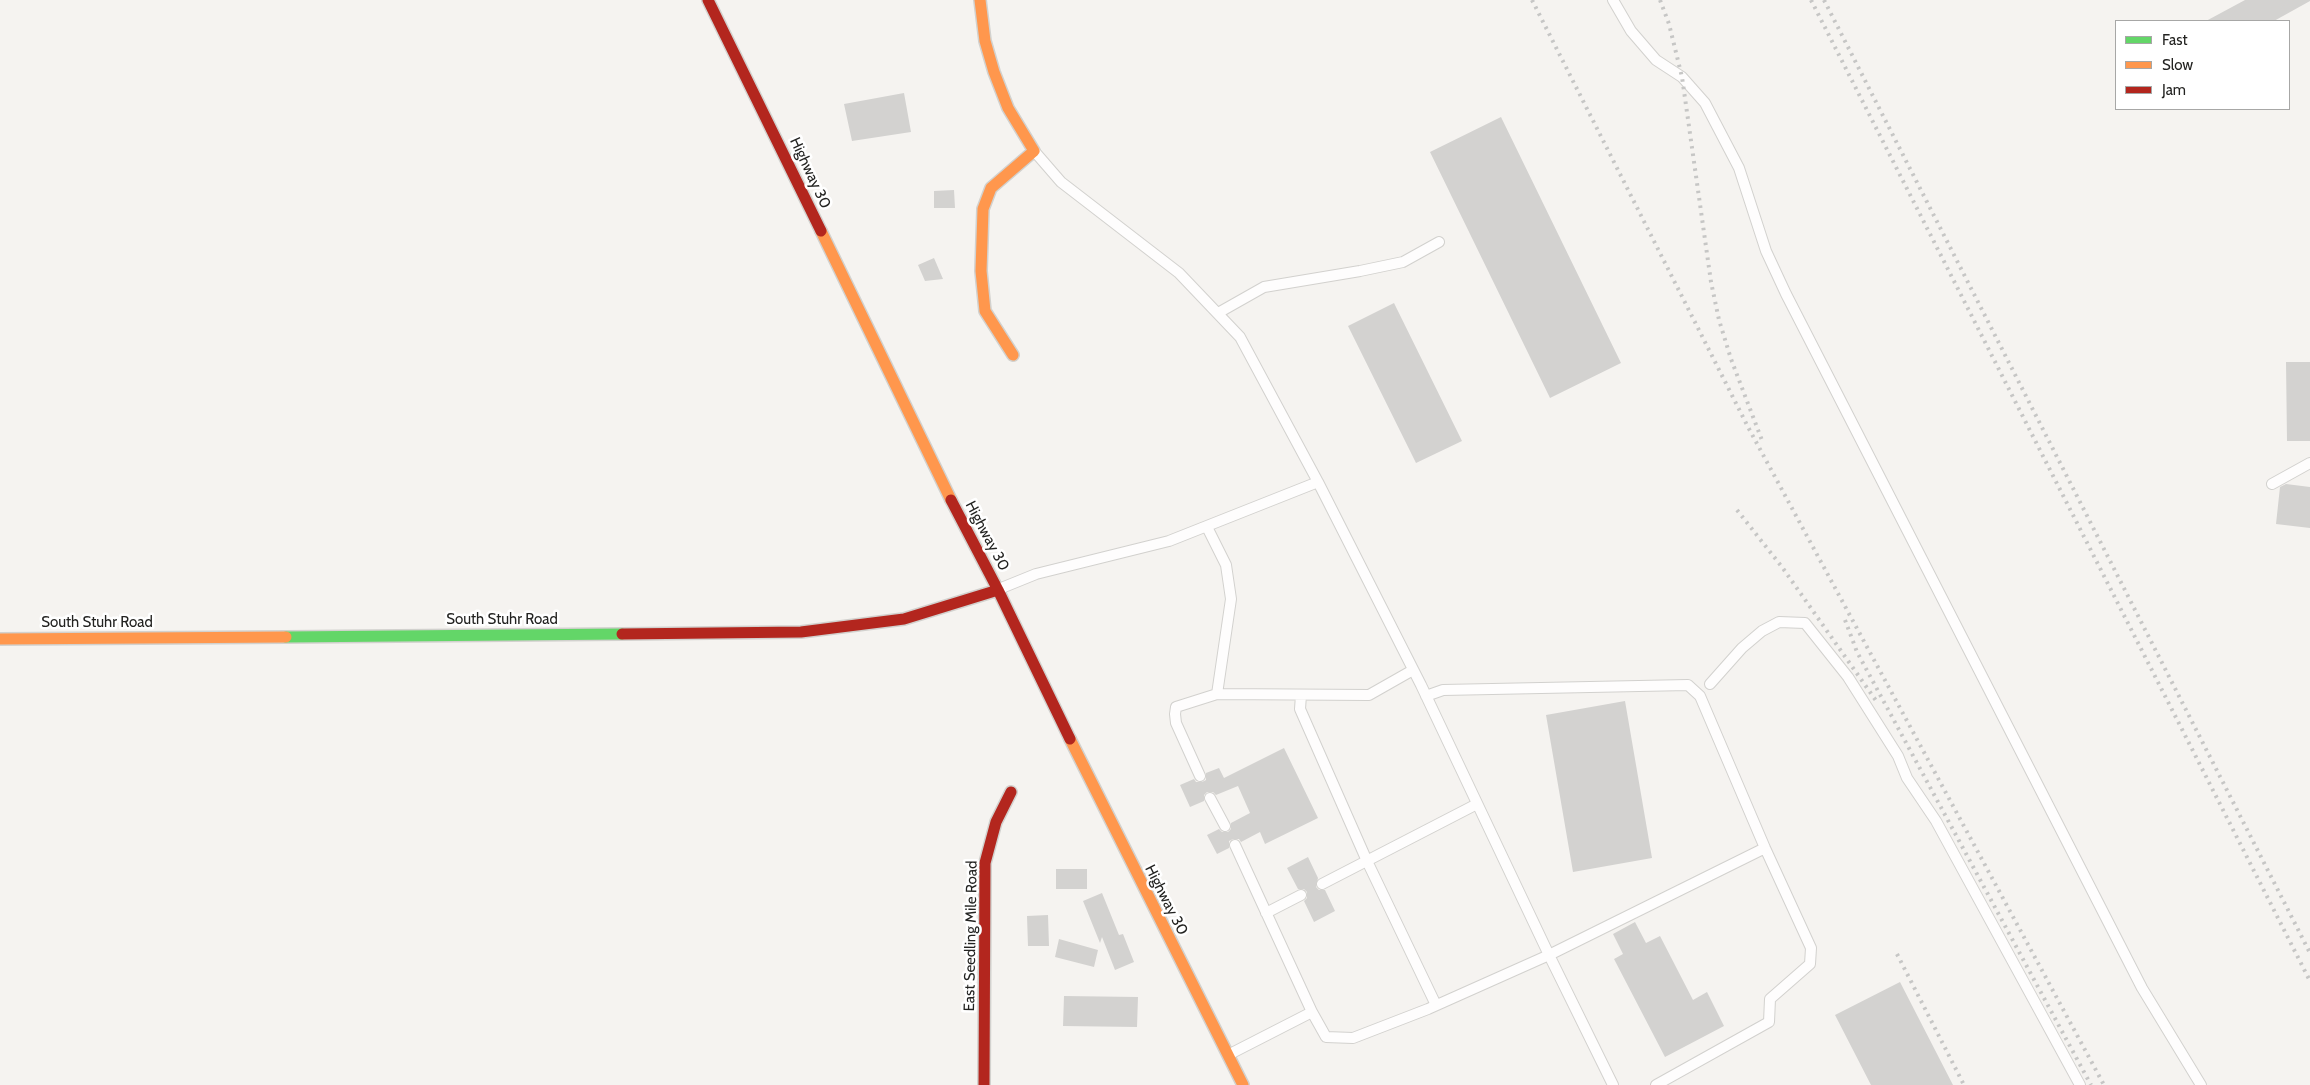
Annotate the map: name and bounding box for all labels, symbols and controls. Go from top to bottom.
legend [2115,20,2290,110]
text: Fast [2162,31,2187,49]
text: Slow [2162,56,2193,74]
text: Jam [2162,81,2186,99]
street label: Highway 30 [786,135,834,211]
street label: Highway 30 [961,498,1013,574]
street label: South Stuhr Road [446,611,558,629]
street label: South Stuhr Road [41,614,153,632]
street label: East Seedling Mile Road [961,860,981,1012]
street label: Highway 30 [1141,862,1191,938]

